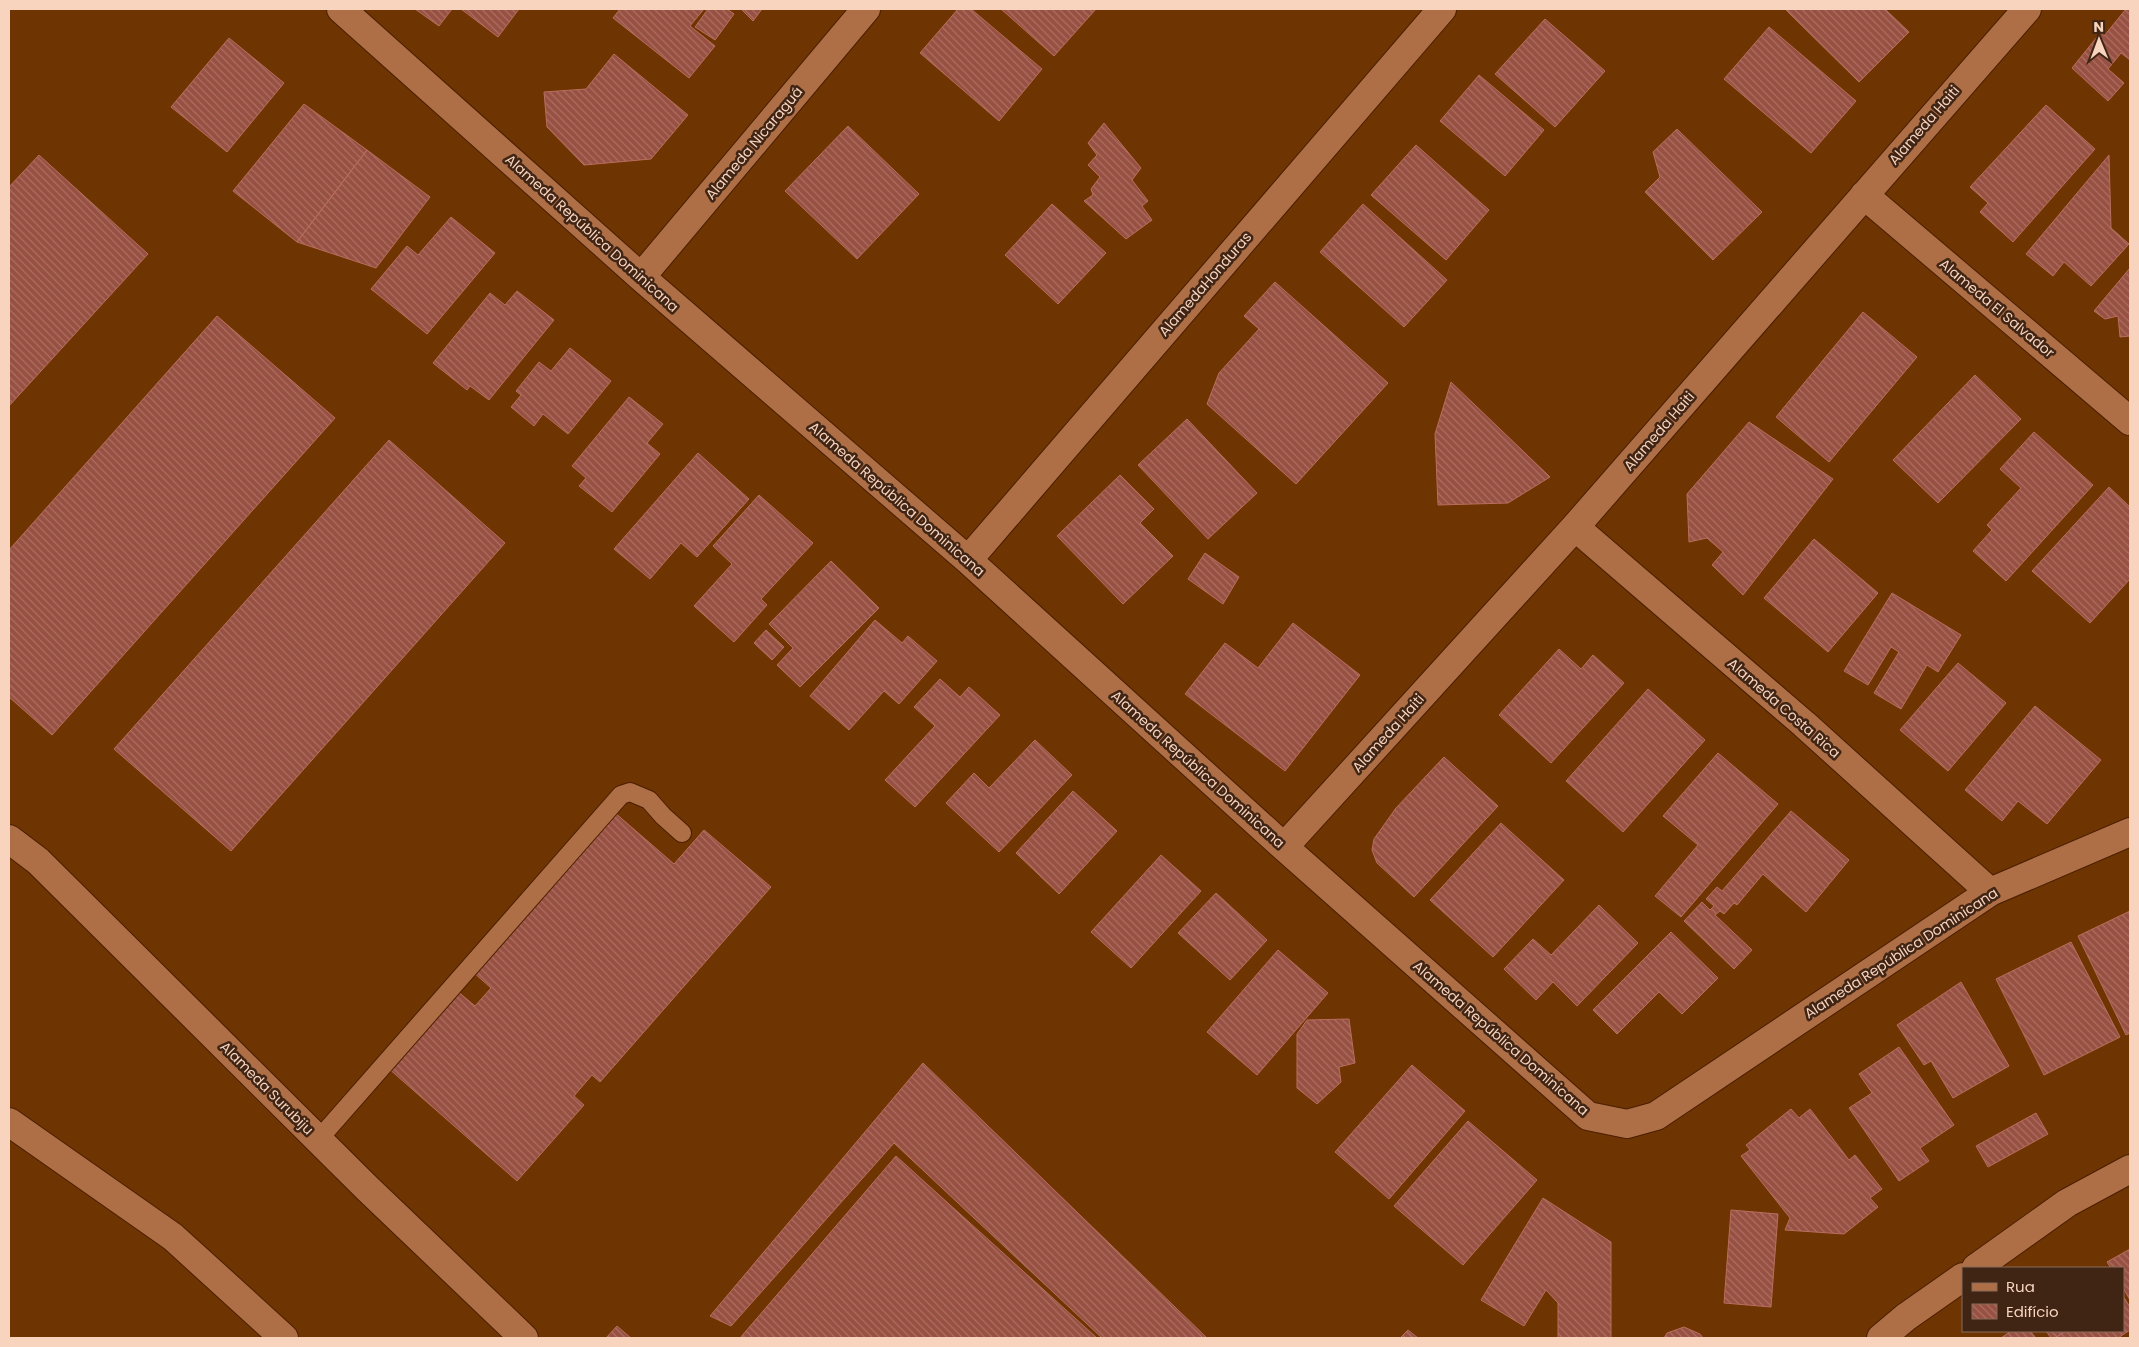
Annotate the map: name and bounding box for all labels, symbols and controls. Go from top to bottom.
north arrow [2074,15,2124,65]
text: N [2093,17,2104,37]
street label: Alameda Haiti [1884,81,1964,169]
street label: Alameda Nicaraguá [701,82,807,204]
street label: Alameda República Dominicana [501,150,683,316]
street label: AlamedaHonduras [1154,227,1256,341]
street label: Alameda El Salvador [1935,254,2059,362]
street label: Alameda Haiti [1619,387,1699,475]
street label: Alameda República Dominicana [805,417,989,581]
street label: Alameda Costa Rica [1723,653,1845,763]
street label: Alameda República Dominicana [1107,686,1289,852]
street label: Alameda Haiti [1347,689,1429,777]
street label: Alameda República Dominicana [1800,883,2002,1023]
street label: Alameda República Dominicana [1409,956,1593,1120]
street label: Alameda Surubiju [216,1037,318,1139]
legend [1962,1267,2124,1332]
text: Rua [2006,1276,2035,1297]
text: Edifício [2006,1301,2059,1322]

